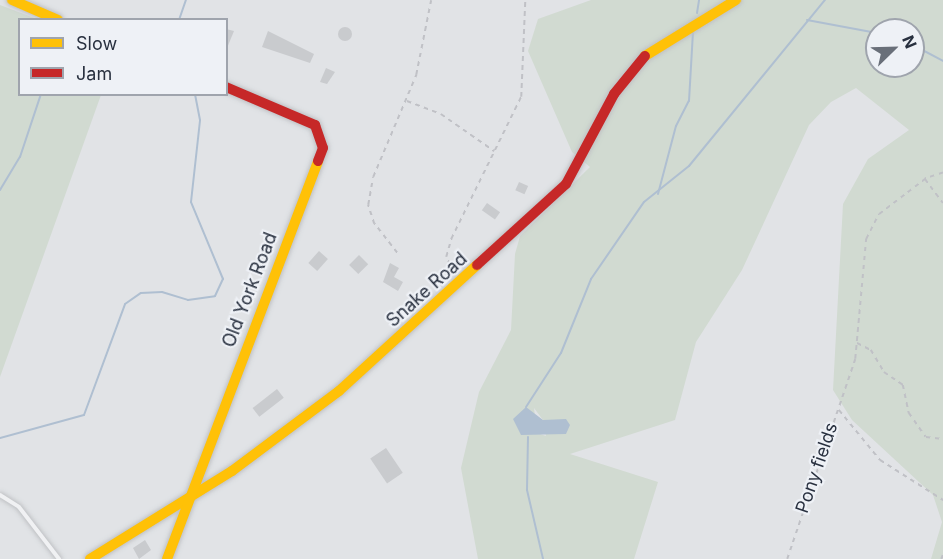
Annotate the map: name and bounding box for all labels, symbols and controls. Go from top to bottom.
legend [18,18,228,96]
north arrow [865,18,925,78]
text: N [898,32,921,51]
text: Slow [76,33,117,54]
text: Jam [76,63,112,84]
street label: Old York Road [218,230,282,350]
street label: Snake Road [382,248,472,332]
street label: Pony fields [791,420,843,516]

